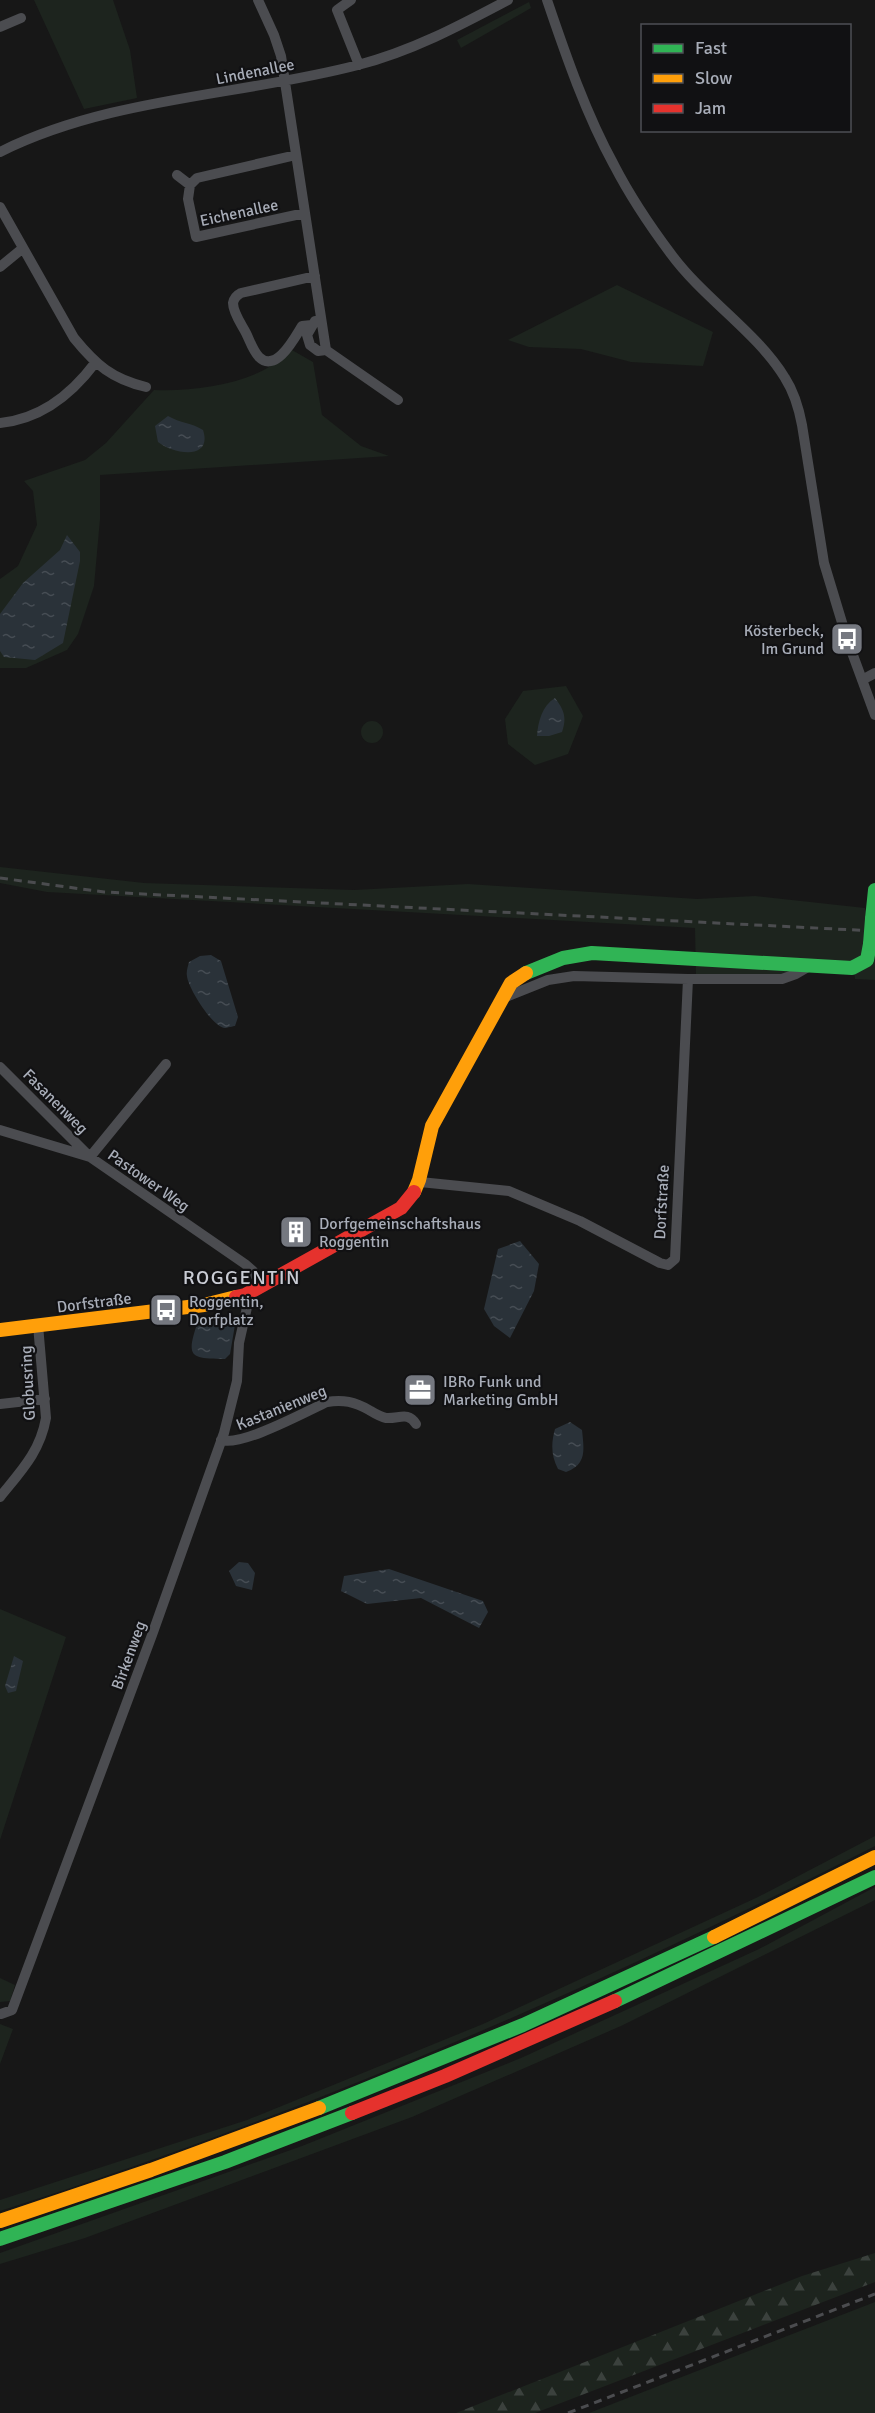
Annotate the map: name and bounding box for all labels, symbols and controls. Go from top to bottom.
legend [641,24,851,132]
text: Fast [695,37,727,59]
street label: Lindenallee [214,55,296,89]
text: Slow [695,67,732,89]
text: Jam [695,97,726,119]
street label: Eichenallee [198,195,280,231]
place label: Kösterbeck, Im Grund [744,621,824,659]
bus stop icon: Kösterbeck, Im Grund [829,621,865,657]
street label: Fasanenweg [19,1065,92,1138]
street label: Pastower Weg [104,1145,193,1216]
street label: Dorfstraße [650,1164,674,1240]
building icon: Dorfgemeinschaftshaus Roggentin [278,1214,314,1250]
place label: Dorfgemeinschaftshaus Roggentin [319,1214,481,1252]
district label: ROGGENTIN [183,1265,301,1290]
street label: Dorfstraße [56,1289,133,1317]
bus stop icon: Roggentin, Dorfplatz [148,1292,184,1328]
place label: Roggentin, Dorfplatz [189,1292,263,1330]
street label: Globusring [16,1345,40,1421]
office icon: IBRo Funk und Marketing GmbH [402,1372,438,1408]
place label: IBRo Funk und Marketing GmbH [443,1372,559,1410]
street label: Kastanienweg [233,1381,329,1435]
street label: Birkenweg [107,1618,151,1693]

